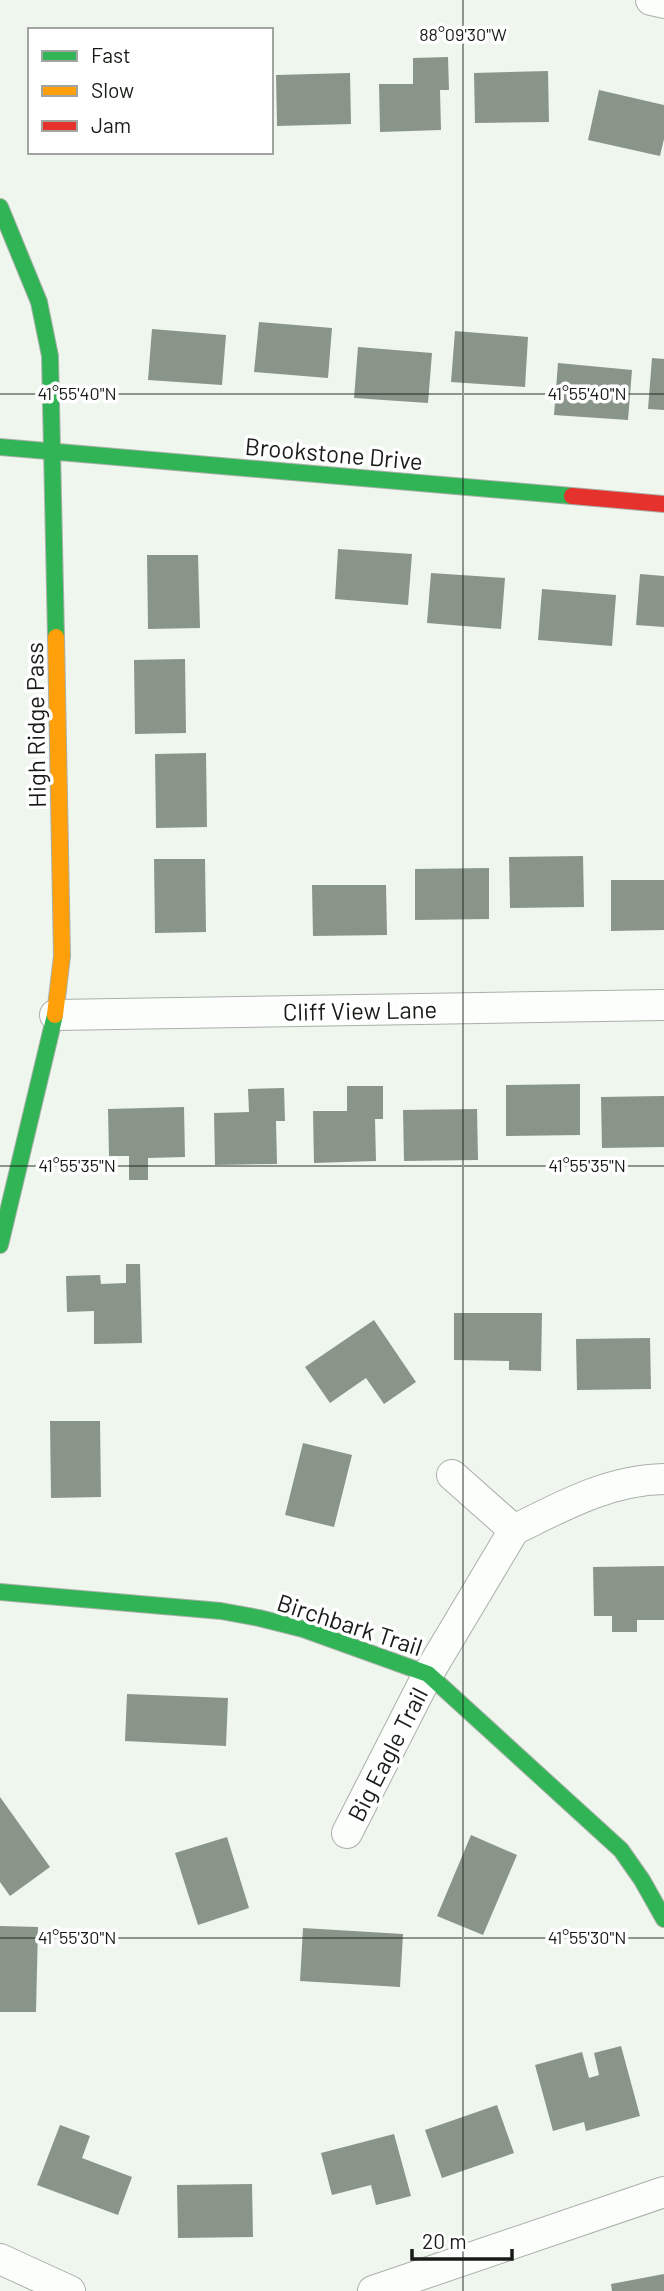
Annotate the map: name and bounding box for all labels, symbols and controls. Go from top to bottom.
text: 88°09'30"W [419,23,507,45]
legend [28,28,273,154]
text: Fast [91,42,131,67]
text: Slow [91,77,134,102]
text: Jam [91,112,131,137]
text: 41°55'40"N [37,382,117,404]
text: 41°55'40"N [547,382,627,404]
street label: Brookstone Drive [244,431,424,475]
street label: High Ridge Pass [19,642,51,808]
street label: Cliff View Lane [283,994,437,1026]
text: 41°55'35"N [38,1154,116,1176]
text: 41°55'35"N [548,1154,626,1176]
street label: Birchbark Trail [274,1587,426,1661]
street label: Big Eagle Trail [341,1682,433,1826]
text: 41°55'30"N [38,1926,116,1948]
text: 41°55'30"N [548,1926,626,1948]
scale bar [412,2218,512,2262]
text: 20 m [422,2228,467,2253]

